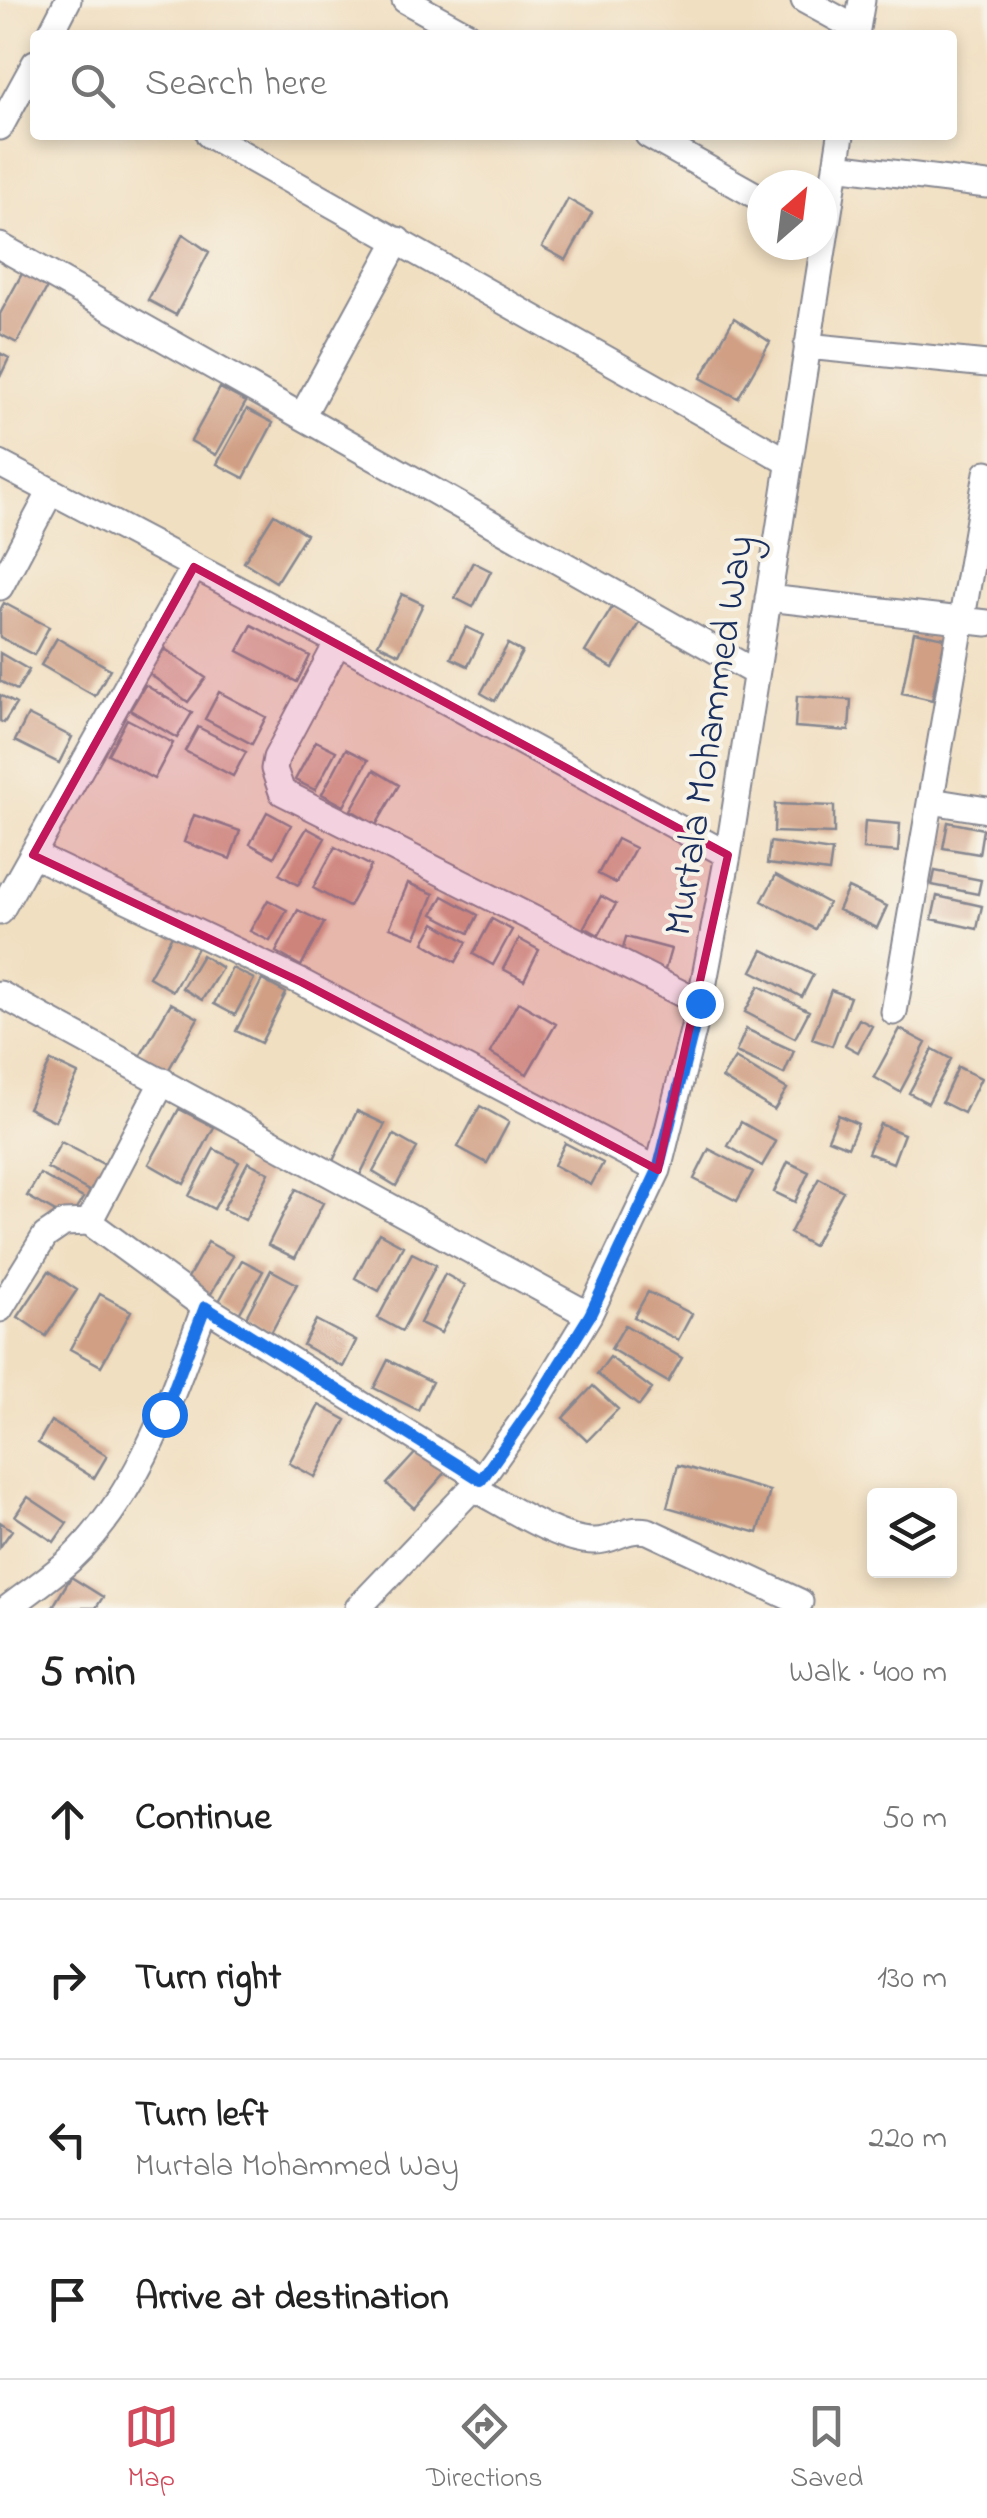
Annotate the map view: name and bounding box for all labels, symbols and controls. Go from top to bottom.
search box [30,30,957,140]
text: Search here [145,57,327,113]
icon: search [65,58,120,113]
north arrow [747,170,837,260]
street label: Murtala Mohammed Way [651,531,772,940]
route end [678,981,724,1027]
route start [142,1392,188,1438]
map controls [867,1488,957,1578]
button: layers [867,1488,957,1578]
text: 5 min [40,1643,135,1704]
text: Walk · 400 m [789,1650,947,1697]
text: Continue [135,1791,271,1847]
icon: ahead [40,1792,95,1847]
text: 50 m [882,1796,947,1843]
text: Turn right [135,1951,281,2007]
icon: right [40,1952,95,2007]
text: 130 m [877,1956,947,2003]
text: Turn left [135,2088,268,2144]
icon: left [40,2112,95,2167]
text: 220 m [869,2116,947,2163]
text: Murtala Mohammed Way [135,2144,459,2191]
text: Arrive at destination [135,2271,449,2327]
icon: arrive [40,2272,95,2327]
tab: Map [124,2399,179,2500]
tab: Directions [426,2399,543,2500]
tab: Saved [790,2399,863,2500]

